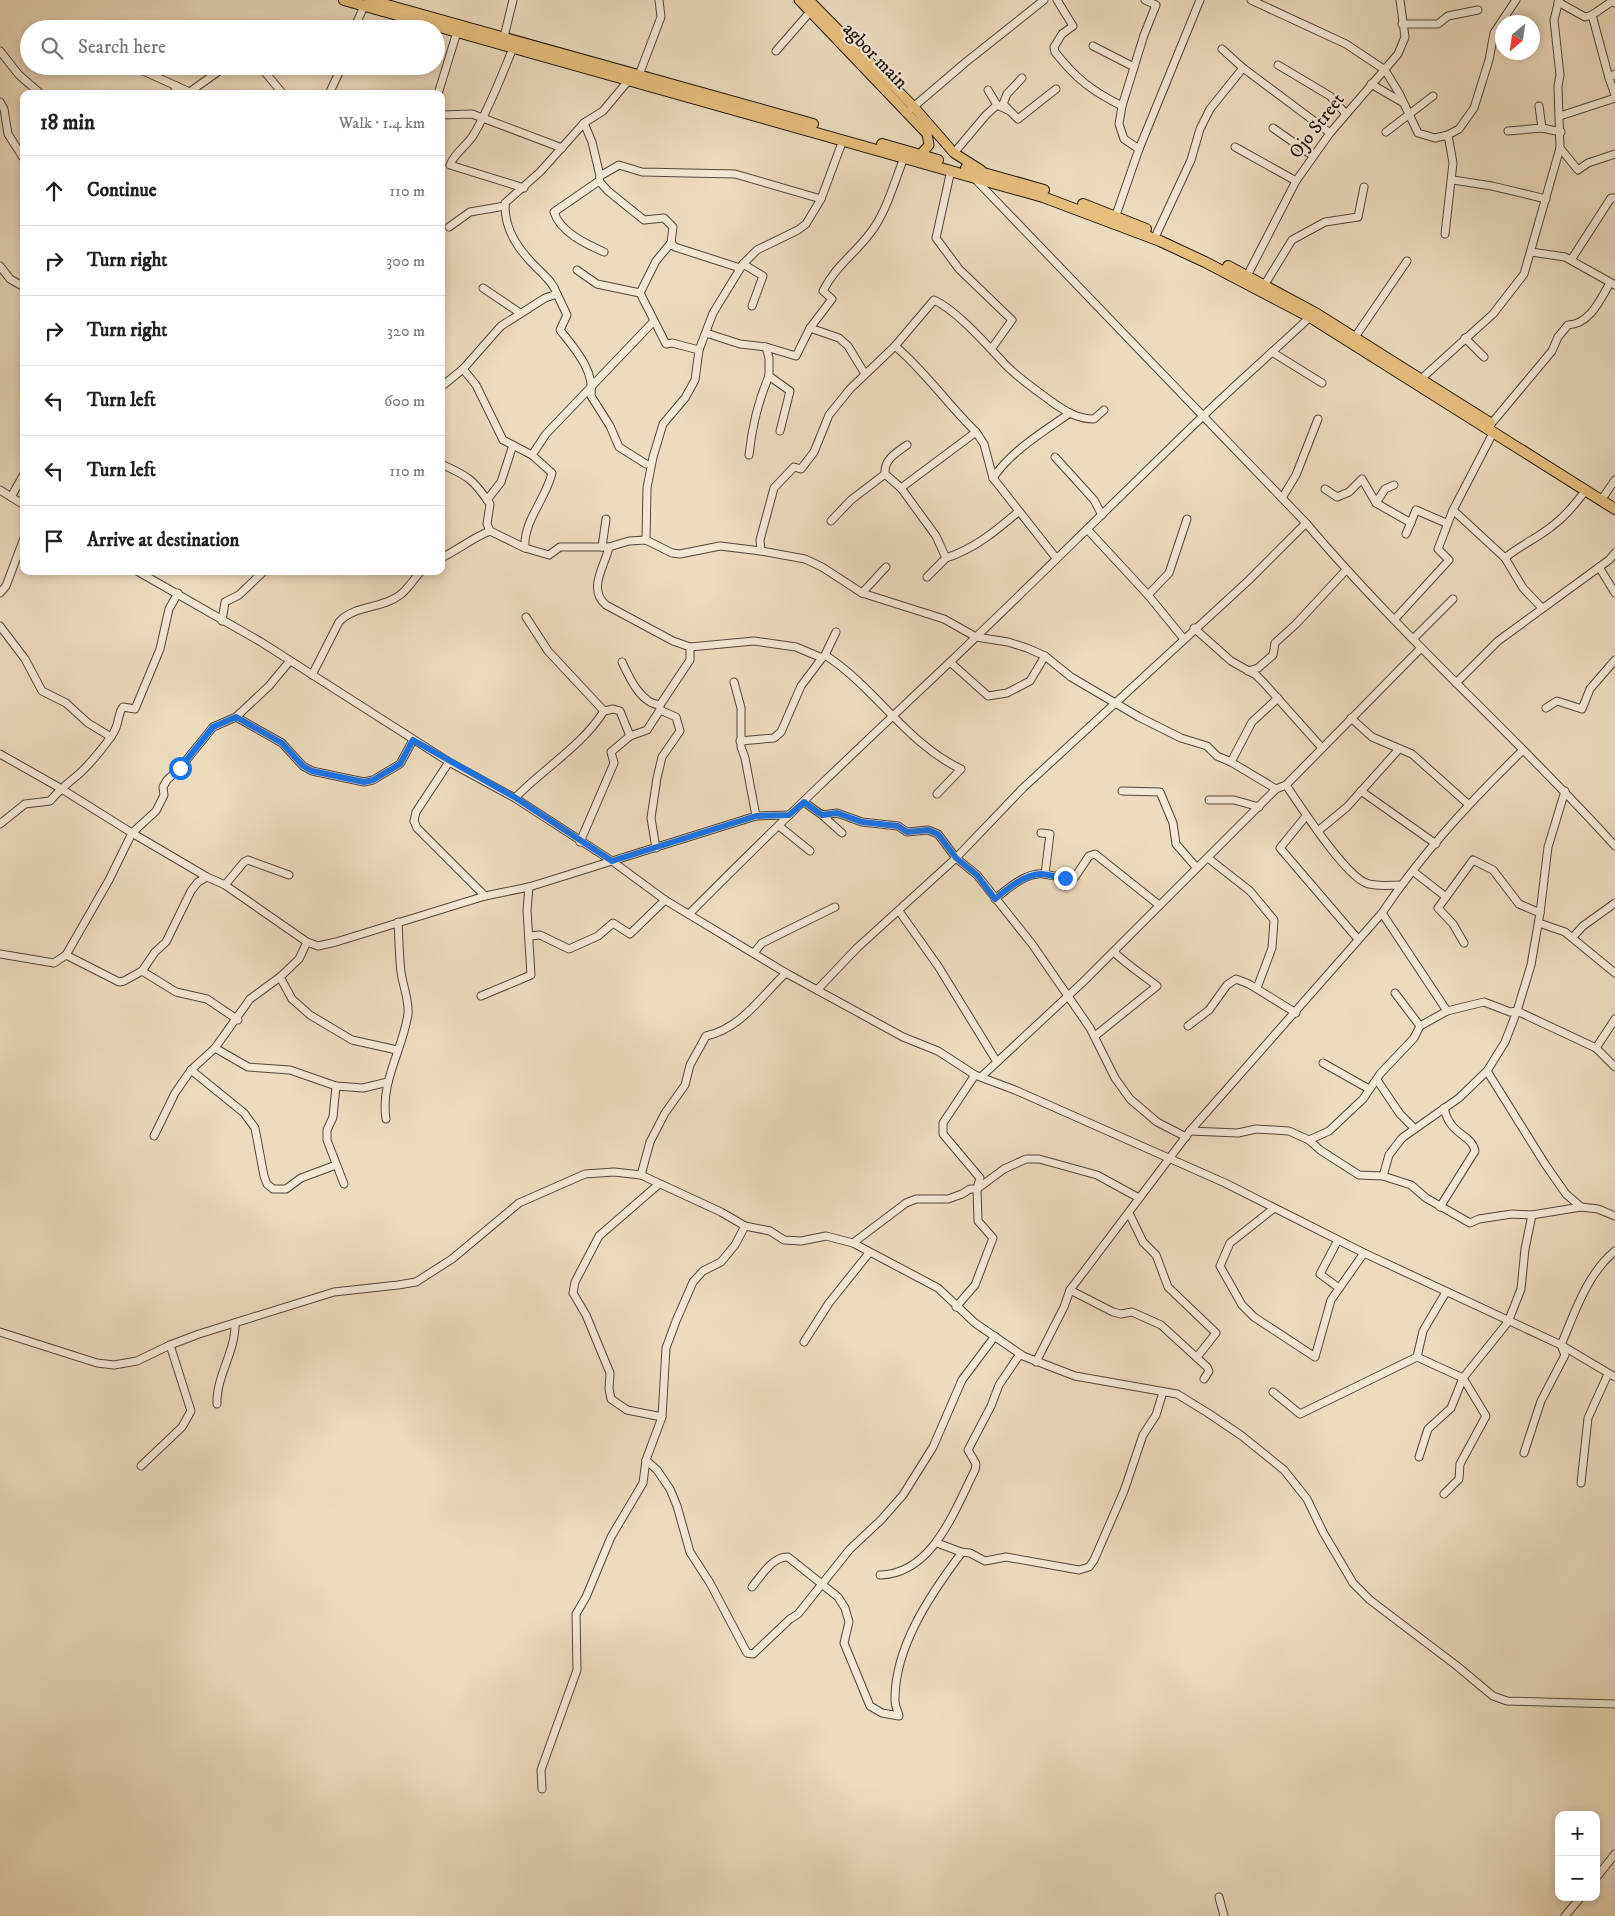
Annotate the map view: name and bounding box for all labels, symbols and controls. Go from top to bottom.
north arrow [1495,15,1540,60]
street label: agbor main [838,18,912,94]
search box [20,20,445,75]
icon: search [38,34,66,62]
text: Search here [78,36,166,59]
street label: Ojo Street [1284,89,1350,163]
text: 18 min [40,110,95,136]
text: Walk · 1.4 km [339,113,425,133]
icon: ahead [40,177,68,205]
text: Continue [87,179,157,202]
text: 110 m [389,181,425,201]
icon: right [40,247,68,275]
text: Turn right [87,249,167,272]
text: 300 m [386,251,425,271]
icon: right [40,317,68,345]
text: Turn right [87,319,167,342]
text: 320 m [387,321,425,341]
icon: left [40,387,68,415]
text: Turn left [87,389,156,412]
text: 600 m [384,391,425,411]
icon: left [40,457,68,485]
text: Turn left [87,459,156,482]
text: 110 m [389,461,425,481]
icon: arrive [40,527,68,555]
text: Arrive at destination [87,529,239,552]
route start [169,757,192,780]
route end [1054,867,1077,890]
map controls [1555,1811,1600,1901]
button: + [1555,1811,1600,1856]
button: − [1555,1856,1600,1901]

